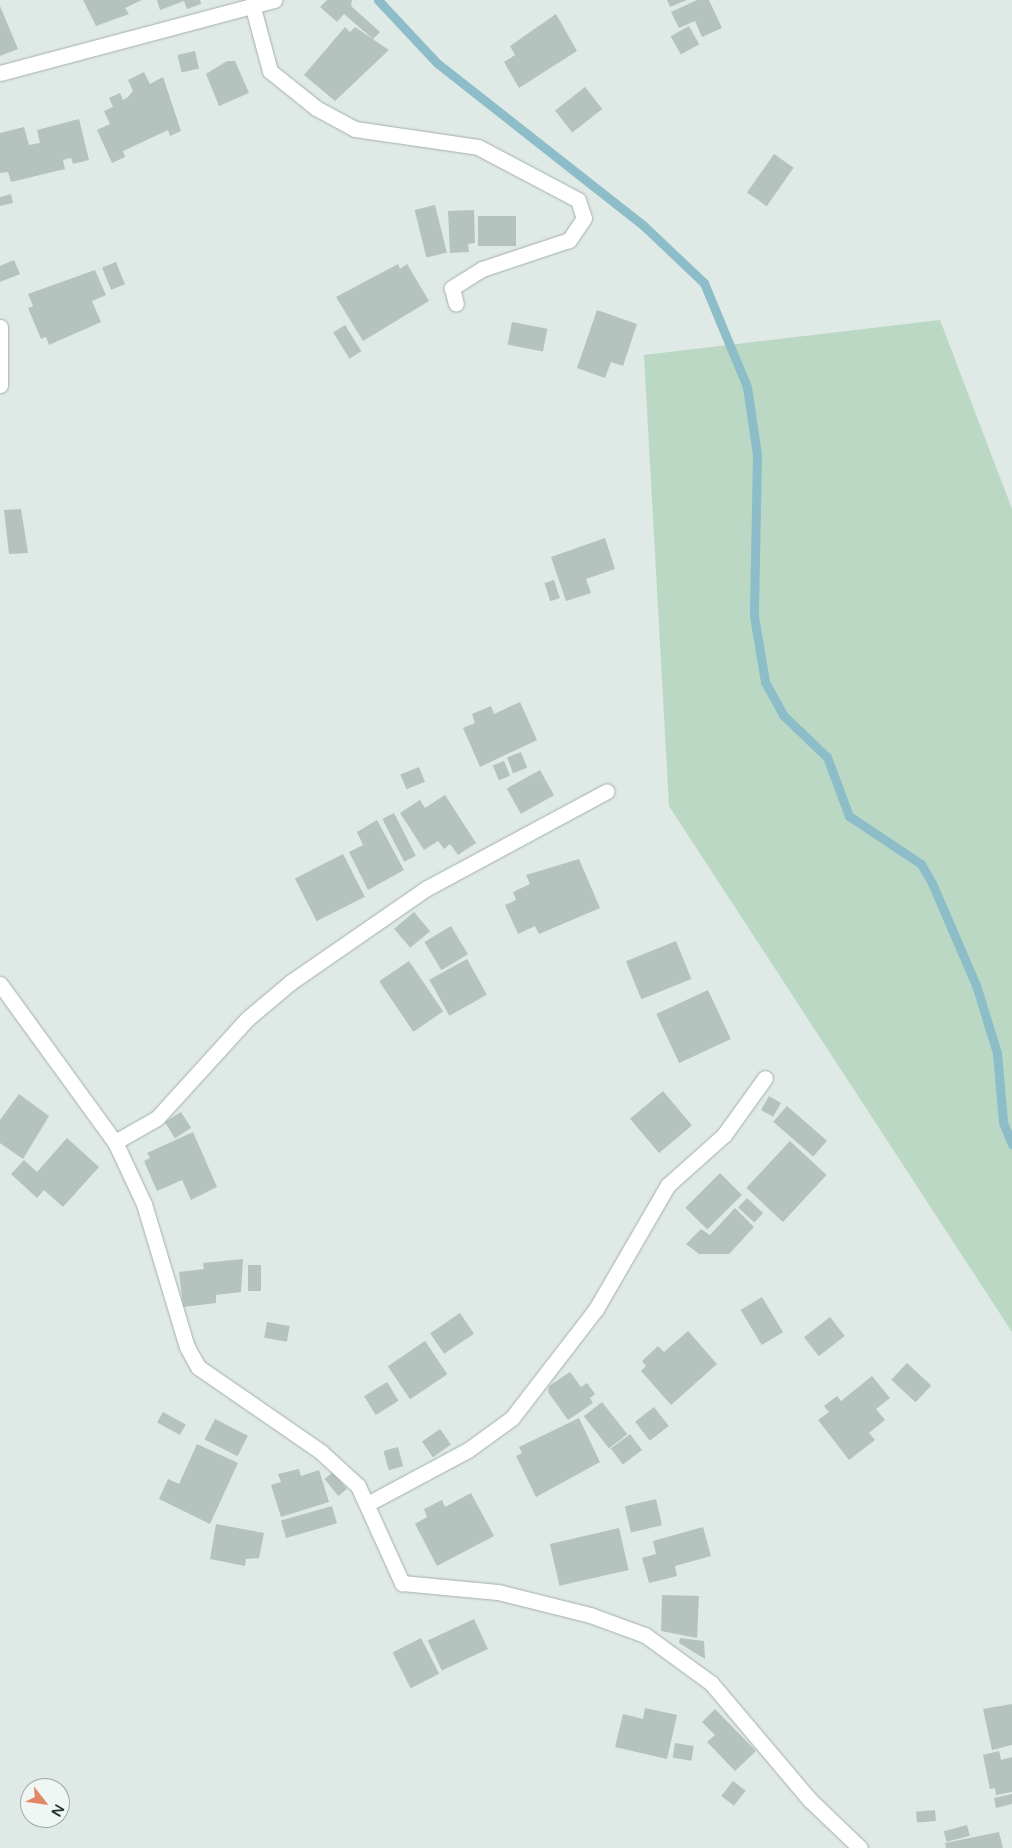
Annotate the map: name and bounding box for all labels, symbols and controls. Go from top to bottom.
north arrow [20,1778,70,1828]
text: N [47,1801,68,1819]

